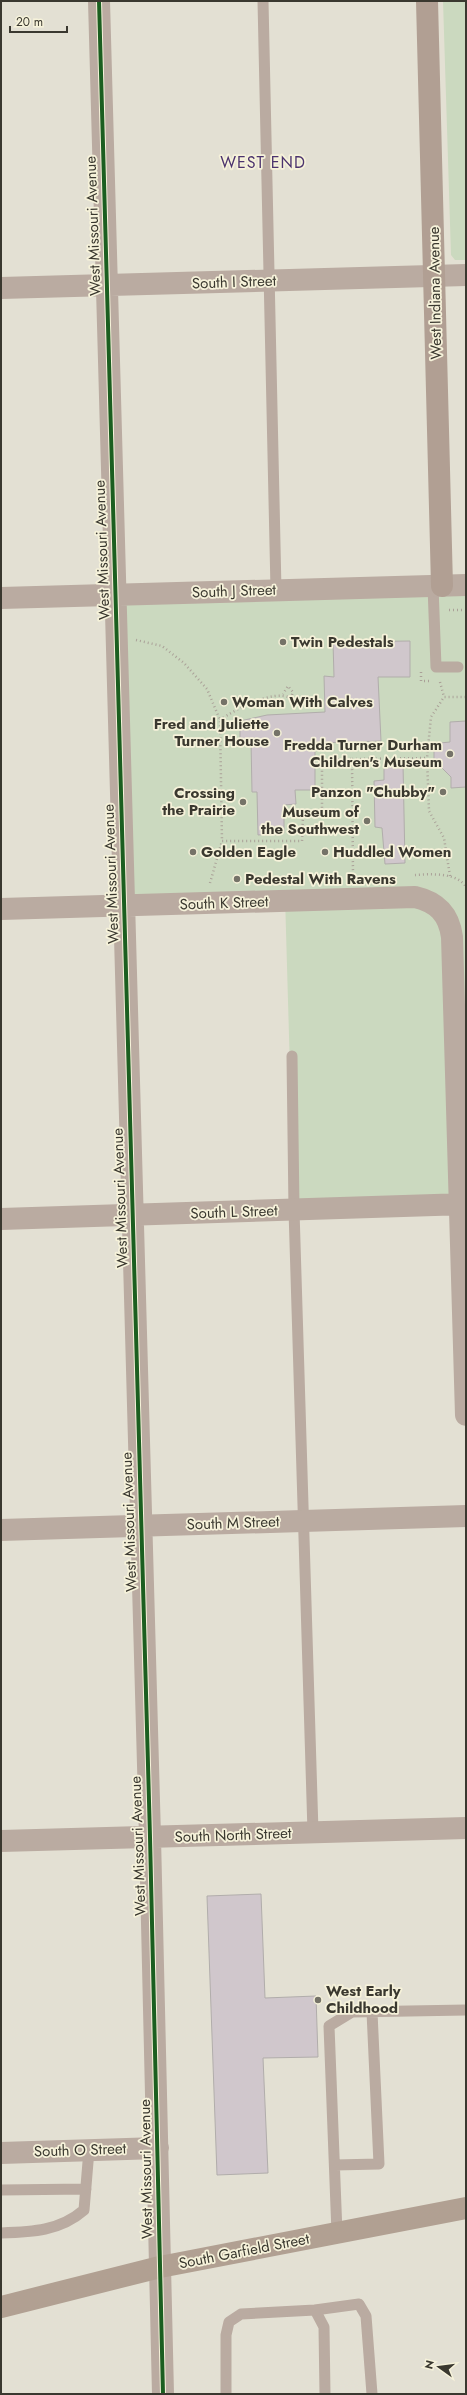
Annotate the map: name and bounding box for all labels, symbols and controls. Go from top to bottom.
scale bar [10,8,67,34]
text: 20 m [16,13,43,31]
district label: WEST END [220,151,306,174]
street label: West Missouri Avenue [80,155,106,296]
street label: West Indiana Avenue [423,226,447,360]
street label: South I Street [192,270,277,294]
street label: West Missouri Avenue [89,479,115,620]
street label: South J Street [192,579,277,603]
place label: Twin Pedestals [291,631,394,653]
marker: Twin Pedestals [278,637,288,647]
place label: Woman With Calves [232,691,373,713]
marker: Woman With Calves [219,697,229,707]
place label: Fred and Juliette Turner House [154,713,269,752]
marker: Fred and Juliette Turner House [272,728,282,738]
place label: Fredda Turner Durham Children's Museum [284,734,442,773]
marker: Fredda Turner Durham Children's Museum [445,749,455,759]
place label: Panzon "Chubby" [311,781,435,803]
place label: Crossing the Prairie [162,782,235,821]
marker: Panzon "Chubby" [438,787,448,797]
marker: Crossing the Prairie [238,797,248,807]
place label: Museum of the Southwest [261,801,360,840]
street label: West Missouri Avenue [98,803,124,944]
marker: Museum of the Southwest [362,816,372,826]
place label: Golden Eagle [201,841,296,863]
place label: Huddled Women [333,841,451,863]
marker: Golden Eagle [188,847,198,857]
marker: Huddled Women [320,847,330,857]
place label: Pedestal With Ravens [245,868,396,890]
marker: Pedestal With Ravens [232,874,242,884]
street label: South K Street [179,890,269,916]
street label: West Missouri Avenue [107,1127,133,1268]
street label: South L Street [190,1199,278,1225]
street label: West Missouri Avenue [116,1451,142,1592]
street label: South M Street [186,1510,280,1536]
street label: West Missouri Avenue [125,1775,151,1916]
street label: South North Street [174,1822,292,1848]
place label: West Early Childhood [326,1980,401,2019]
marker: West Early Childhood [313,1995,323,2005]
street label: West Missouri Avenue [134,2099,158,2239]
street label: South O Street [33,2137,127,2163]
street label: South Garfield Street [177,2227,311,2274]
north arrow [419,2347,459,2387]
text: N [420,2358,438,2371]

